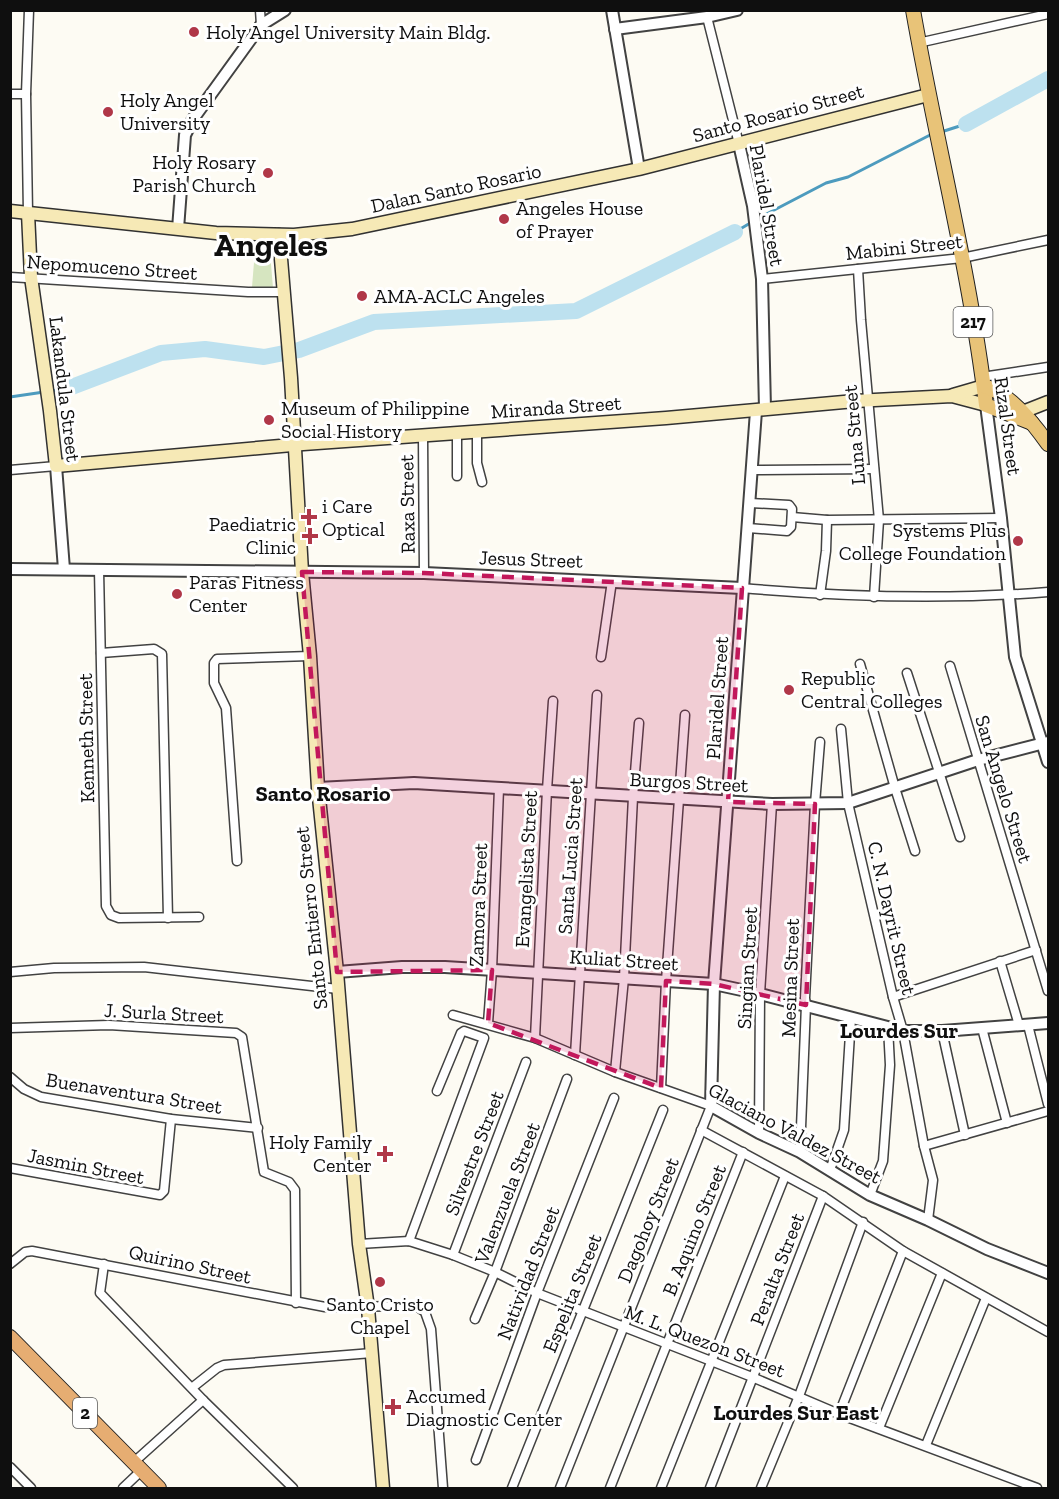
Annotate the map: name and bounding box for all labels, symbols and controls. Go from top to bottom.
place label: Holy Angel University Main Bldg. [206,20,490,44]
marker: Holy Angel University Main Bldg. [187,25,201,39]
street label: Santo Rosario Street [690,78,867,147]
place label: Holy Angel University [120,88,214,135]
marker: Holy Angel University [101,105,115,119]
street label: Plaridel Street [744,142,790,268]
place label: Holy Rosary Parish Church [133,150,257,197]
street label: Dalan Santo Rosario [369,158,543,218]
marker: Holy Rosary Parish Church [261,166,275,180]
place label: Angeles House of Prayer [516,196,643,243]
marker: Angeles House of Prayer [497,212,511,226]
district label: Angeles [214,226,328,264]
street label: Mabini Street [844,229,964,265]
street label: Nepomuceno Street [26,249,199,285]
place label: AMA-ACLC Angeles [374,284,545,308]
marker: AMA-ACLC Angeles [355,289,369,303]
road number: 217 [954,307,992,337]
street label: Lakandula Street [44,315,86,464]
street label: Rizal Street [989,375,1027,477]
street label: Luna Street [838,383,870,486]
street label: Miranda Street [490,390,623,424]
place label: Museum of Philippine Social History [281,396,469,443]
marker: Museum of Philippine Social History [262,413,276,427]
street label: Raxa Street [394,454,420,554]
place label: i Care Optical [322,494,385,541]
marker: i Care Optical [300,508,318,526]
place label: Paediatric Clinic [209,512,296,559]
place label: Systems Plus College Foundation [839,518,1007,565]
marker: Paediatric Clinic [301,527,319,545]
marker: Systems Plus College Foundation [1011,534,1025,548]
street label: Jesus Street [479,545,584,573]
place label: Paras Fitness Center [189,570,304,617]
marker: Paras Fitness Center [170,587,184,601]
street label: Plaridel Street [701,635,733,760]
place label: Republic Central Colleges [801,666,942,713]
street label: Kenneth Street [73,672,99,803]
marker: Republic Central Colleges [782,683,796,697]
street label: San Angelo Street [970,712,1038,866]
street label: Burgos Street [629,767,750,797]
street label: Santa Lucia Street [553,776,587,935]
district label: Santo Rosario [255,780,391,807]
street label: Evangelista Street [510,789,542,948]
street label: Santo Entierro Street [289,825,333,1011]
street label: C. N. Dayrit Street [863,839,921,998]
street label: Zamora Street [464,842,492,967]
street label: Singian Street [732,906,762,1030]
street label: Mesina Street [776,917,804,1038]
street label: Kuliat Street [569,944,680,976]
street label: J. Surla Street [104,998,225,1028]
district label: Lourdes Sur [840,1017,959,1044]
street label: Buenaventura Street [44,1067,224,1119]
street label: Glaciano Valdez Street [704,1077,886,1189]
street label: Silvestre Street [439,1087,509,1219]
street label: Valenzuela Street [469,1118,545,1268]
place label: Holy Family Center [269,1130,373,1177]
street label: Jasmin Street [26,1143,147,1189]
marker: Holy Family Center [376,1145,394,1163]
street label: Dagohoy Street [612,1153,684,1286]
street label: B. Aquino Street [657,1160,731,1299]
street label: Natividad Street [491,1202,565,1343]
street label: Peralta Street [745,1209,810,1328]
street label: Espelita Street [537,1229,607,1356]
street label: Quirino Street [127,1239,254,1289]
marker: Santo Cristo Chapel [373,1275,387,1289]
place label: Santo Cristo Chapel [326,1292,434,1339]
street label: M. L. Quezon Street [622,1299,789,1383]
place label: Accumed Diagnostic Center [406,1384,563,1431]
road number: 2 [73,1398,97,1428]
marker: Accumed Diagnostic Center [384,1398,402,1416]
district label: Lourdes Sur East [713,1399,879,1426]

